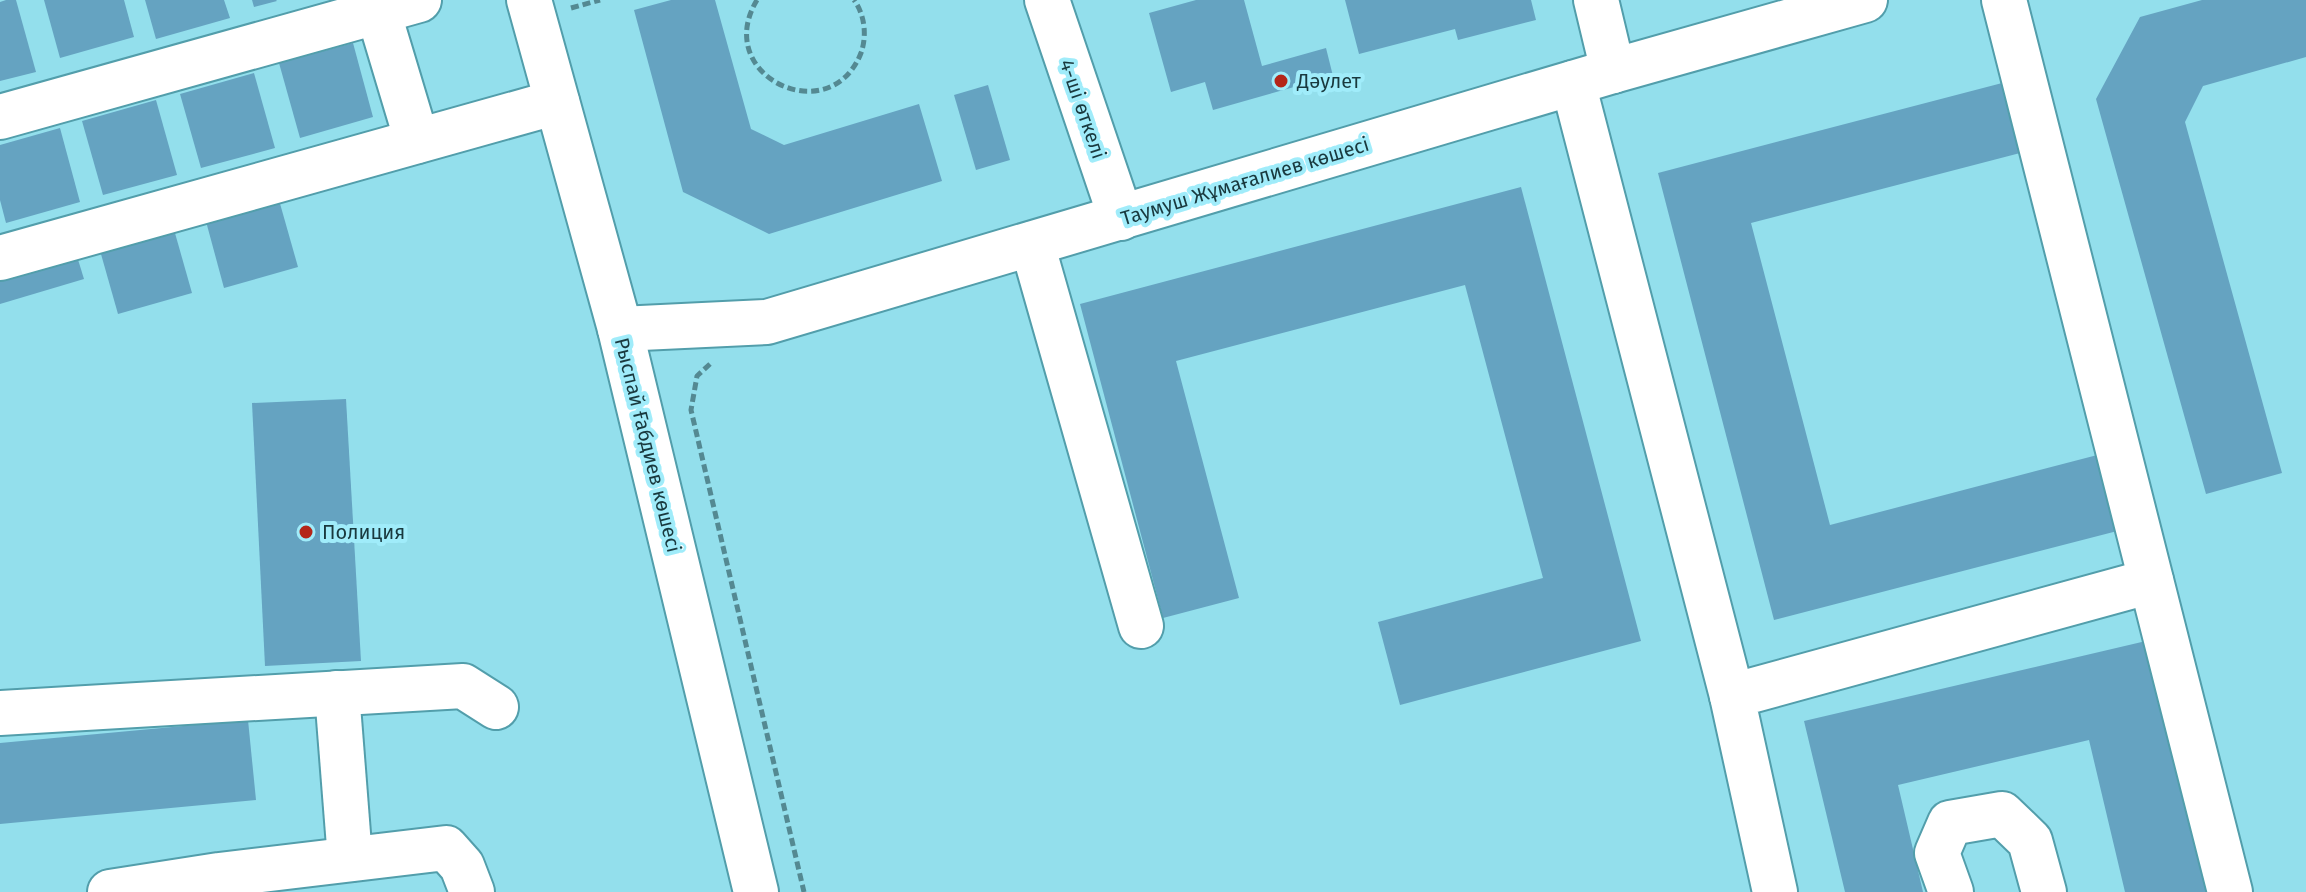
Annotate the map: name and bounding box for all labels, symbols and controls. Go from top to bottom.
street label: 4-ші өткелі [1055,56,1111,162]
place label: Дәулет [1296,69,1362,93]
marker: Дәулет [1272,72,1290,90]
street label: Таумуш Жұмағалиев көшесі [1118,132,1372,230]
street label: Рыспай Ғабдиев көшесі [610,335,686,555]
place label: Полиция [322,520,405,544]
marker: Полиция [297,523,315,541]

